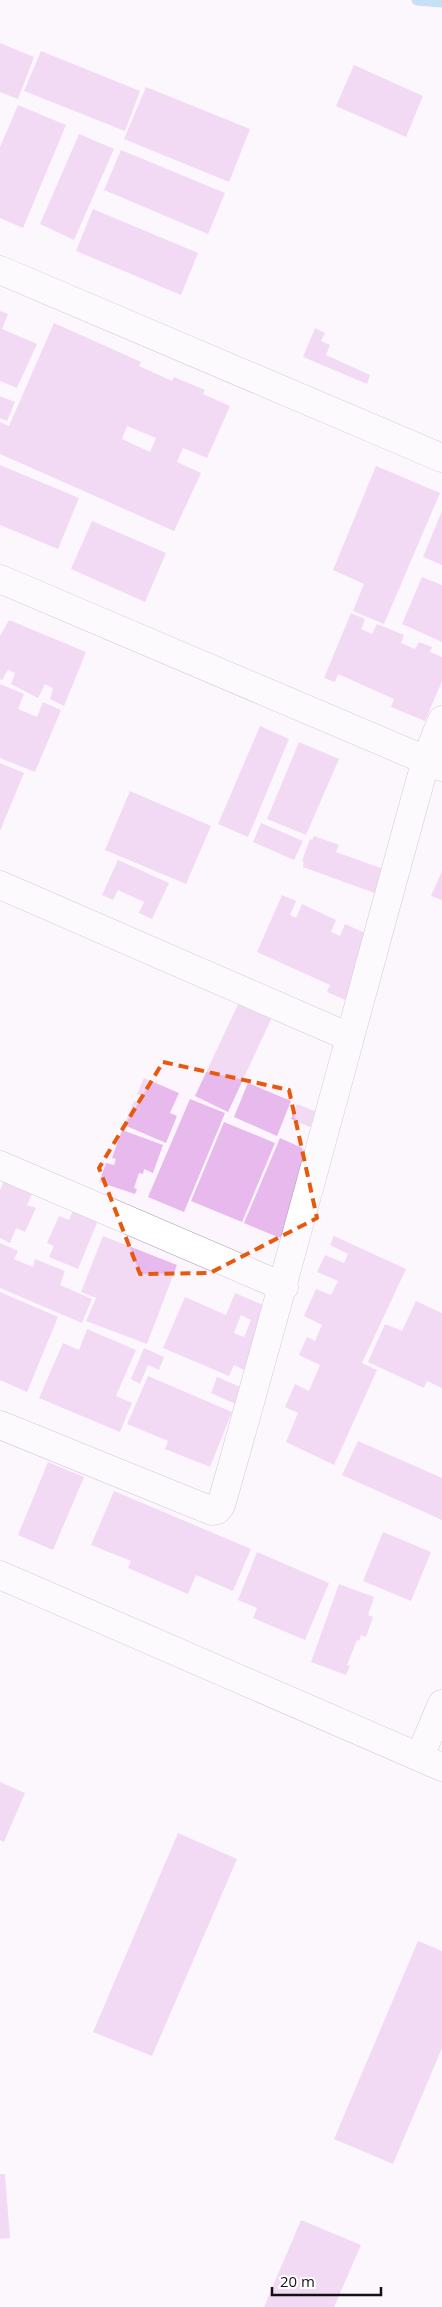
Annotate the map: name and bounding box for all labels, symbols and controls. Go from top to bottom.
scale bar [272,2264,381,2296]
text: 20 m [280,2271,315,2291]

